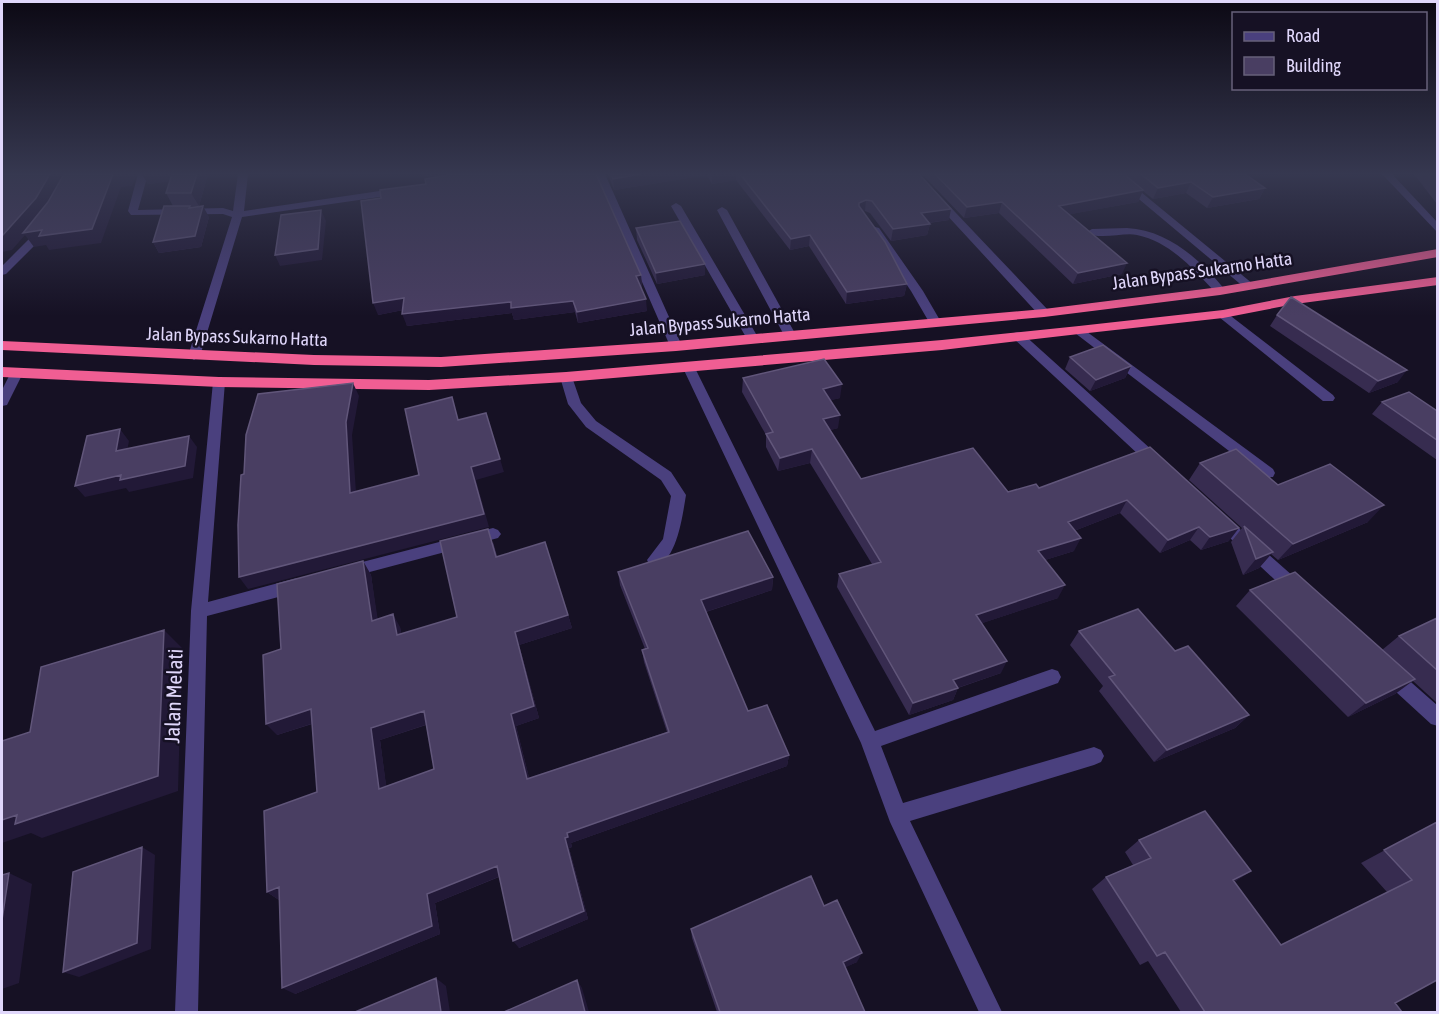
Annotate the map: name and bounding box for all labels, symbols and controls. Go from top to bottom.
legend [1232,12,1427,90]
text: Road [1286,25,1320,46]
text: Building [1286,55,1341,76]
street label: Jalan Bypass Sukarno Hatta [1111,247,1293,294]
street label: Jalan Bypass Sukarno Hatta [629,303,811,340]
street label: Jalan Bypass Sukarno Hatta [146,323,328,350]
street label: Jalan Melati [159,648,187,744]

